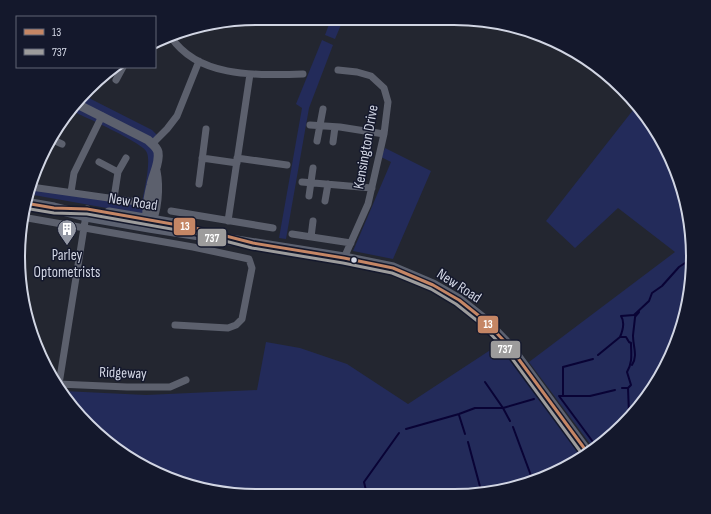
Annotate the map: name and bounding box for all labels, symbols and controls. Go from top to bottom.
legend [16,16,156,68]
text: 13 [52,25,61,40]
text: 737 [52,45,67,60]
street label: Kensington Drive [349,103,383,191]
street label: New Road [107,189,159,215]
line badge: 13 [173,217,196,236]
building icon: Parley Optometrists [56,218,78,246]
text: 13 [180,220,190,233]
line badge: 737 [197,228,227,247]
text: 737 [205,232,219,245]
place label: Parley Optometrists [34,246,100,282]
unlabelled marker [349,255,359,265]
street label: New Road [433,265,485,307]
line badge: 13 [477,315,499,334]
text: 13 [483,318,493,331]
line badge: 737 [490,340,521,359]
text: 737 [498,343,512,356]
street label: Ridgeway [99,363,147,383]

